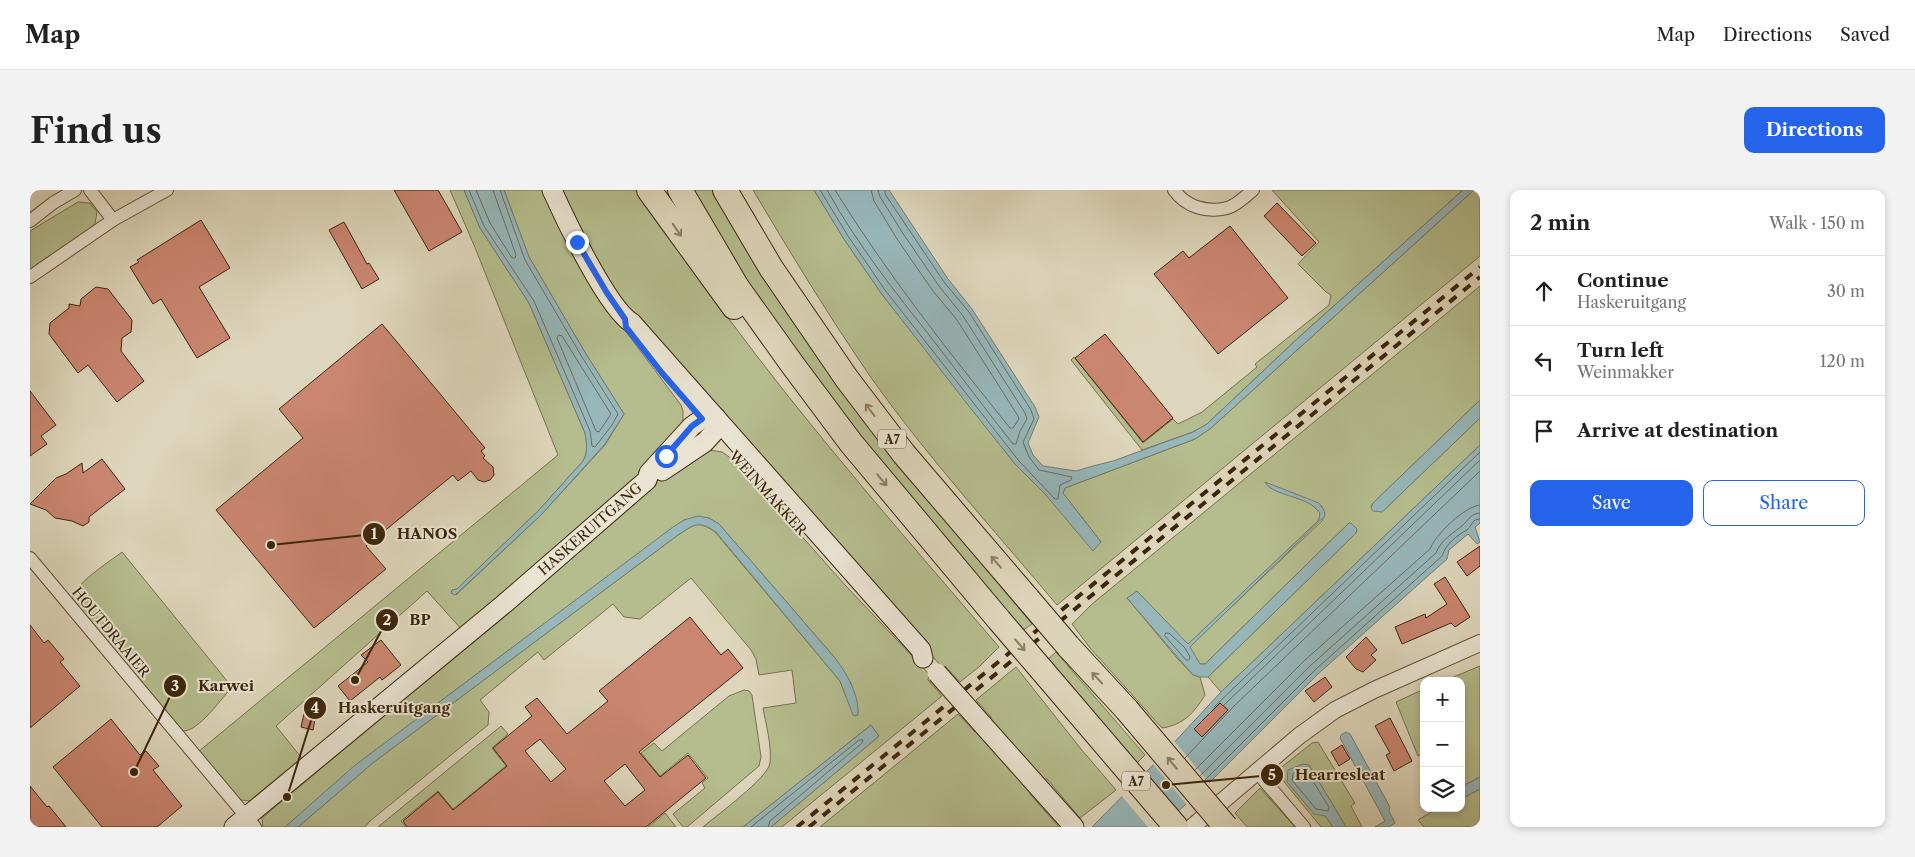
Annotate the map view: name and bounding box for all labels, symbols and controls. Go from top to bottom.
text: Map [25,20,80,49]
text: Map [1656,24,1695,46]
text: Directions [1723,24,1812,46]
text: Saved [1840,24,1890,46]
button: Directions [1744,107,1885,153]
text: Find us [30,109,162,152]
text: 2 min [1530,210,1590,235]
text: Walk · 150 m [1769,213,1865,233]
one-way arrow [672,223,682,237]
route end [566,231,589,254]
text: Continue [1577,269,1669,292]
icon: ahead [1530,277,1558,305]
text: 30 m [1827,281,1865,301]
text: Haskeruitgang [1577,292,1686,312]
text: Turn left [1577,339,1664,362]
icon: left [1530,347,1558,375]
text: 120 m [1820,351,1865,371]
text: Weinmakker [1577,362,1674,382]
one-way arrow [865,404,876,417]
icon: arrive [1530,417,1558,445]
text: Arrive at destination [1577,419,1778,442]
road number: A7 [878,430,906,448]
route start [655,445,678,468]
street label: WEINMAKKER [725,446,811,540]
one-way arrow [876,473,887,486]
street label: HASKERUITGANG [534,479,646,579]
button: Save [1530,480,1693,526]
button: Share [1703,480,1865,526]
callout: HANOS [361,519,467,549]
text: 1 [371,524,378,543]
text: HANOS [397,524,457,543]
one-way arrow [991,555,1002,568]
street label: HOUTDRAAIER [68,583,154,681]
callout: BP [375,605,441,635]
text: 2 [383,610,392,629]
text: BP [409,610,431,629]
one-way arrow [1014,638,1026,651]
callout: Karwei [163,671,264,701]
one-way arrow [1091,671,1103,684]
text: 3 [171,676,179,695]
text: Karwei [198,676,255,695]
map controls [1420,677,1465,812]
button: + [1420,677,1465,722]
callout: Haskeruitgang [302,693,460,723]
text: 4 [311,698,320,717]
text: Haskeruitgang [338,698,451,717]
button: − [1420,722,1465,767]
one-way arrow [1166,757,1177,770]
callout: Hearresleat [1260,760,1395,790]
text: 5 [1268,765,1276,784]
text: Hearresleat [1295,765,1385,784]
button: layers [1420,767,1465,812]
road number: A7 [1122,772,1150,790]

